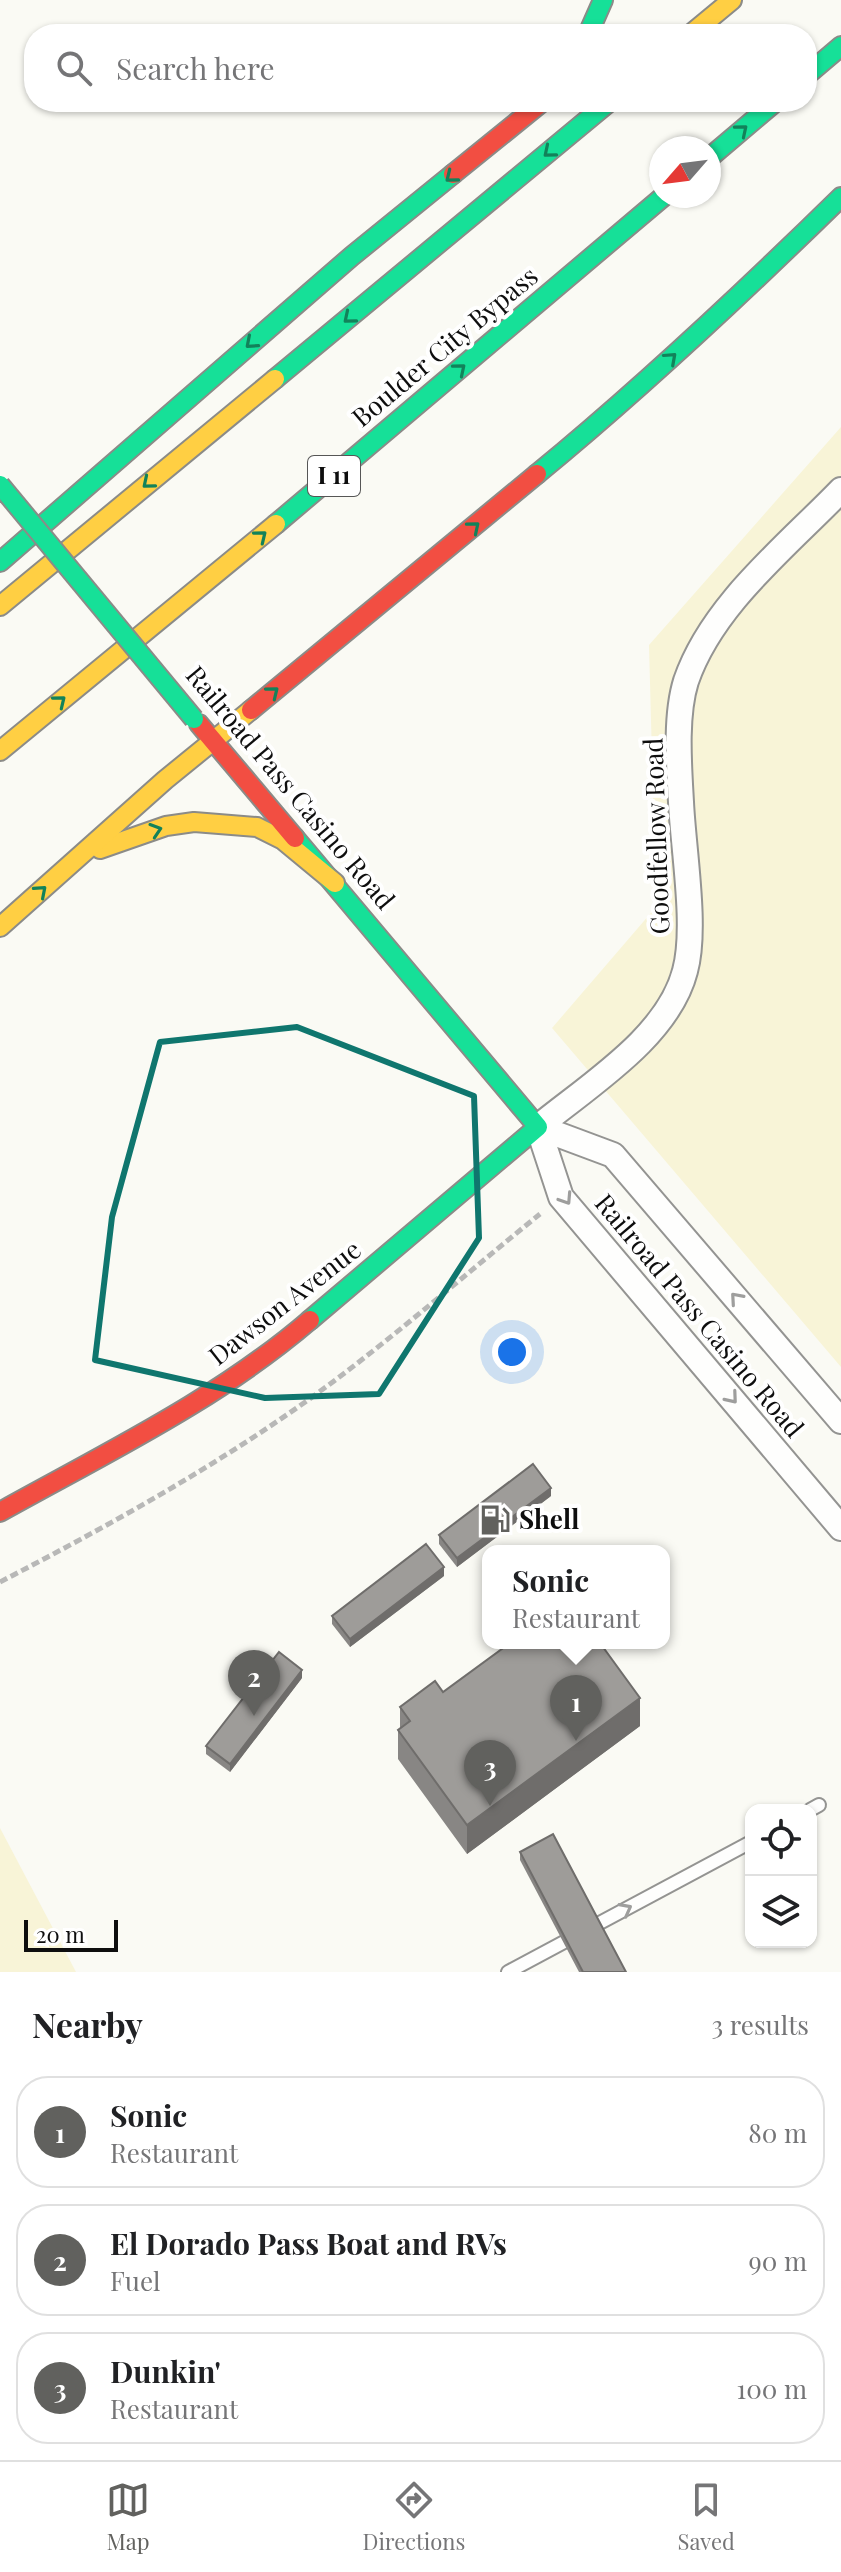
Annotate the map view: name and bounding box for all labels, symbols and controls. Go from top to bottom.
search box [24,24,817,112]
icon: search [52,46,96,90]
text: Search here [116,48,275,88]
one-way arrow [733,125,747,140]
north arrow [649,136,721,208]
one-way arrow [544,142,558,157]
one-way arrow [445,167,460,181]
street label: Boulder City Bypass [344,258,544,434]
one-way arrow [343,308,358,323]
one-way arrow [246,333,261,348]
one-way arrow [662,353,677,367]
one-way arrow [451,364,465,379]
road number: I 11 [308,456,360,496]
one-way arrow [143,474,158,488]
one-way arrow [465,522,479,537]
one-way arrow [252,532,267,546]
street label: Railroad Pass Casino Road [179,658,403,916]
one-way arrow [264,687,278,702]
one-way arrow [51,696,66,711]
street label: Goodfellow Road [635,737,676,935]
one-way arrow [149,823,163,839]
one-way arrow [32,886,47,901]
street label: Railroad Pass Casino Road [588,1186,812,1444]
one-way arrow [556,1190,571,1205]
street label: Dawson Avenue [201,1231,367,1372]
one-way arrow [731,1293,746,1308]
your location [492,1332,532,1372]
one-way arrow [722,1389,737,1404]
place label: Shell [519,1501,579,1536]
fuel station icon: Shell [478,1503,512,1537]
popup [482,1545,670,1649]
text: Sonic [512,1560,589,1600]
text: Restaurant [512,1600,640,1635]
pin: 2 [228,1650,280,1716]
pin: 1 [550,1675,602,1741]
pin: 3 [464,1740,516,1806]
map controls [745,1804,817,1948]
button: locate [745,1804,817,1876]
button: layers [745,1876,817,1948]
one-way arrow [618,1903,633,1918]
scale bar [24,1916,118,1952]
text: 20 m [36,1919,85,1949]
text: Nearby [32,2001,143,2047]
text: 3 results [712,2007,809,2042]
text: Sonic [110,2095,187,2135]
text: 1 [55,2115,65,2150]
text: 80 m [748,2115,807,2150]
text: Restaurant [110,2135,238,2170]
text: El Dorado Pass Boat and RVs [110,2223,507,2263]
text: 2 [53,2243,67,2278]
text: 90 m [749,2243,807,2278]
text: Fuel [110,2263,161,2298]
text: Dunkin' [110,2351,221,2391]
text: 3 [54,2371,66,2406]
text: 100 m [737,2371,807,2406]
text: Restaurant [110,2391,238,2426]
tab: Map [106,2478,150,2556]
tab: Directions [362,2478,465,2556]
tab: Saved [678,2478,735,2556]

